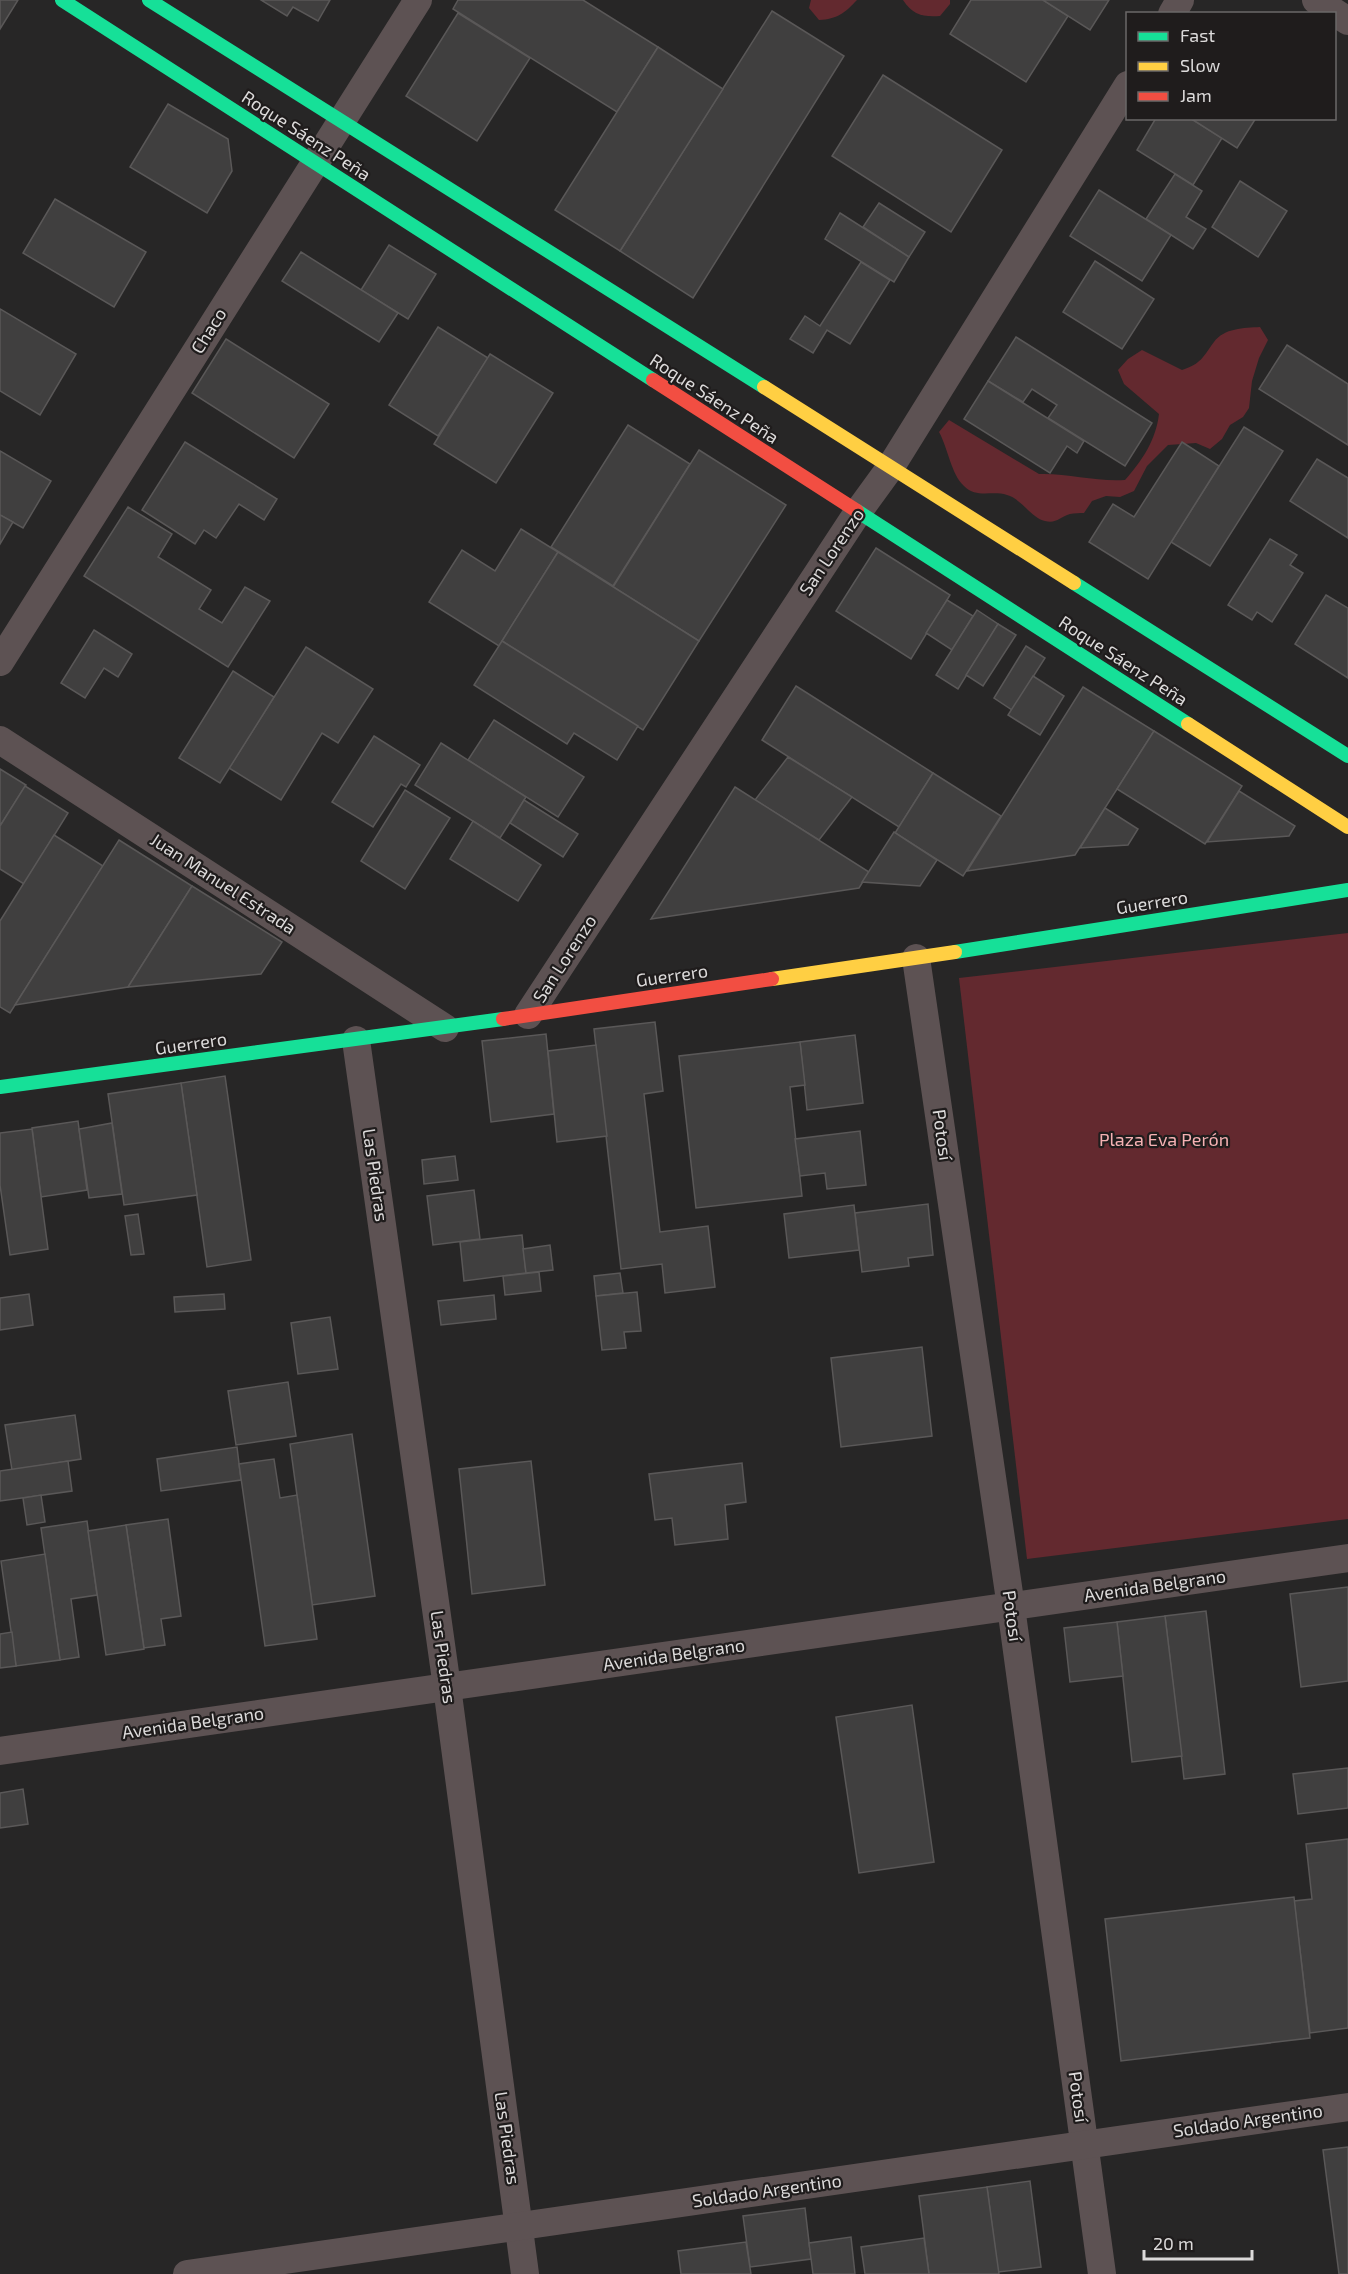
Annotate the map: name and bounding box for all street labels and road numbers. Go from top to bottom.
street label: Roque Sáenz Peña [238,85,375,185]
street label: Chaco [186,304,231,357]
street label: Roque Sáenz Peña [646,348,783,448]
street label: San Lorenzo [794,504,868,599]
street label: Roque Sáenz Peña [1055,610,1192,710]
street label: Juan Manuel Estrada [147,828,300,938]
street label: Guerrero [1114,885,1189,919]
street label: San Lorenzo [528,910,601,1007]
street label: Guerrero [635,959,709,991]
street label: Guerrero [154,1027,228,1059]
street label: Potosí [929,1108,958,1162]
street label: Las Piedras [359,1127,393,1223]
street label: Avenida Belgrano [1082,1564,1227,1606]
street label: Potosí [999,1589,1028,1643]
street label: Las Piedras [427,1609,461,1705]
street label: Avenida Belgrano [601,1633,746,1675]
street label: Avenida Belgrano [120,1701,265,1743]
street label: Potosí [1065,2070,1094,2124]
street label: Las Piedras [491,2090,525,2186]
street label: Soldado Argentino [1172,2099,1324,2141]
street label: Soldado Argentino [691,2169,843,2211]

